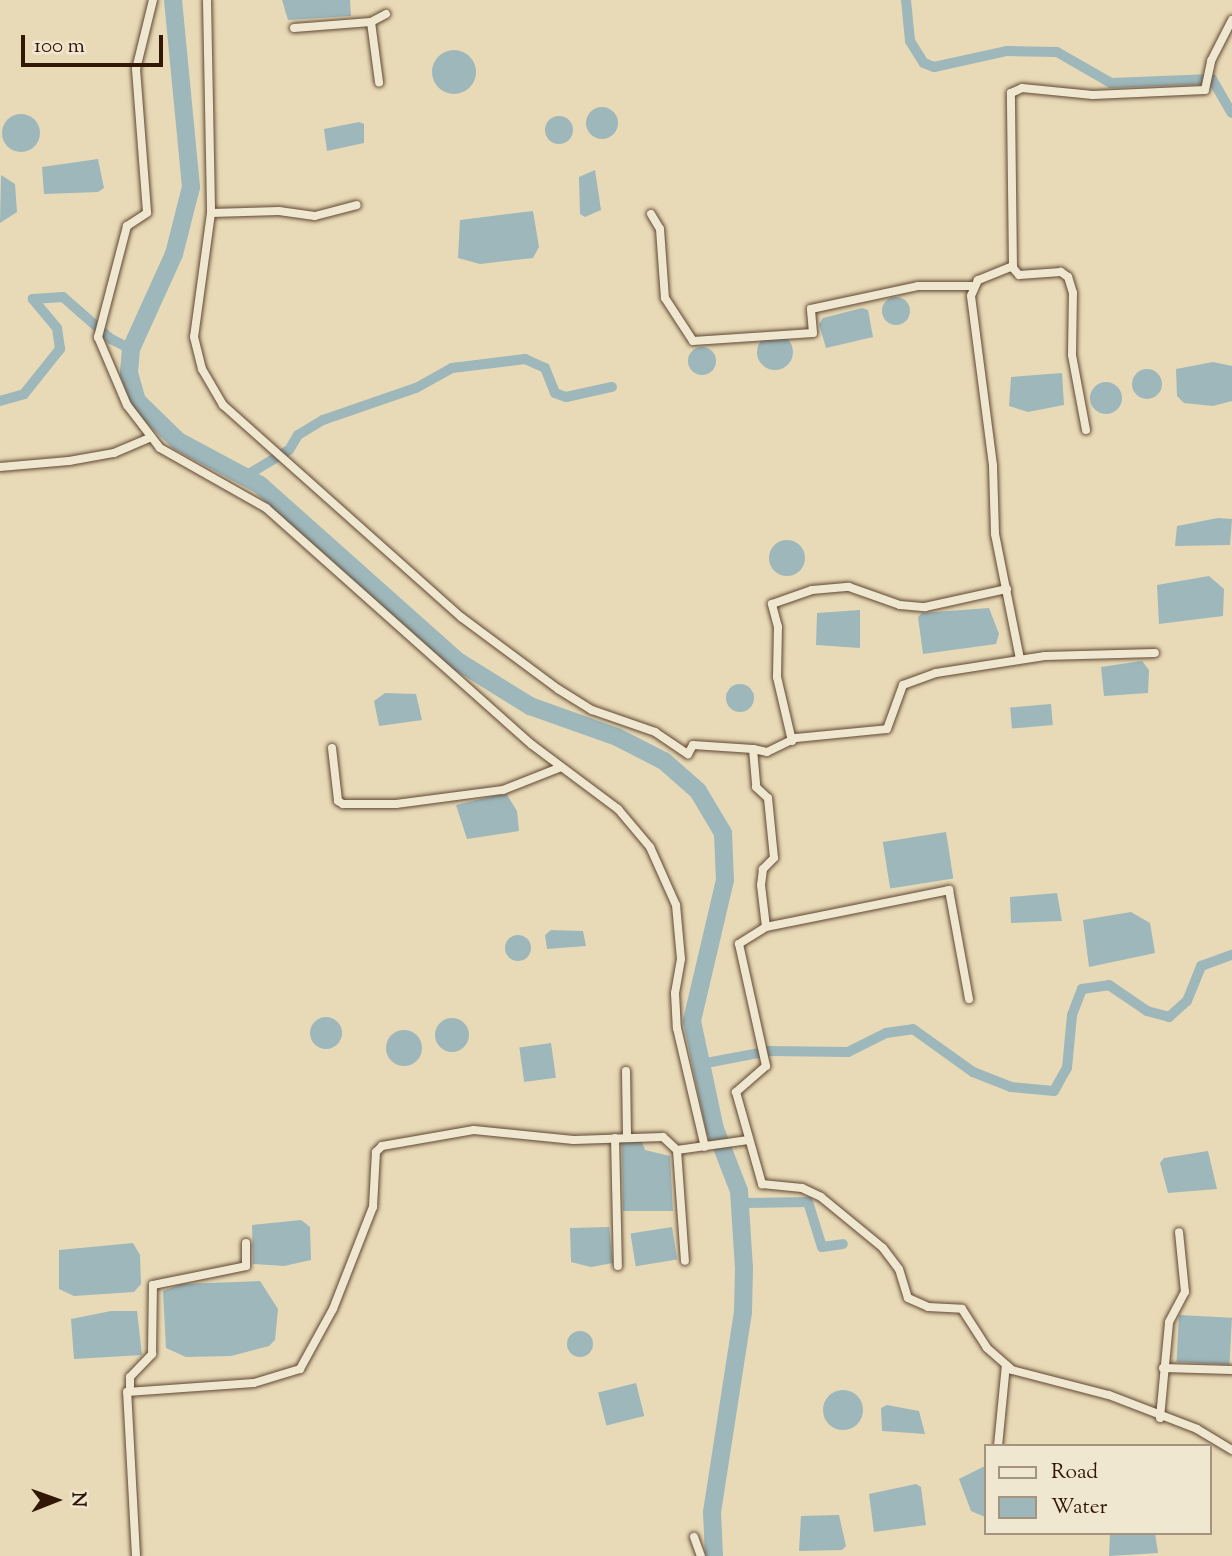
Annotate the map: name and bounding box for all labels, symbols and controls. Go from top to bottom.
scale bar [24,21,166,65]
text: 100 m [34,32,85,62]
legend [984,1444,1211,1535]
text: Road [1051,1458,1098,1488]
north arrow [21,1465,91,1535]
text: N [64,1492,91,1507]
text: Water [1051,1493,1107,1523]

